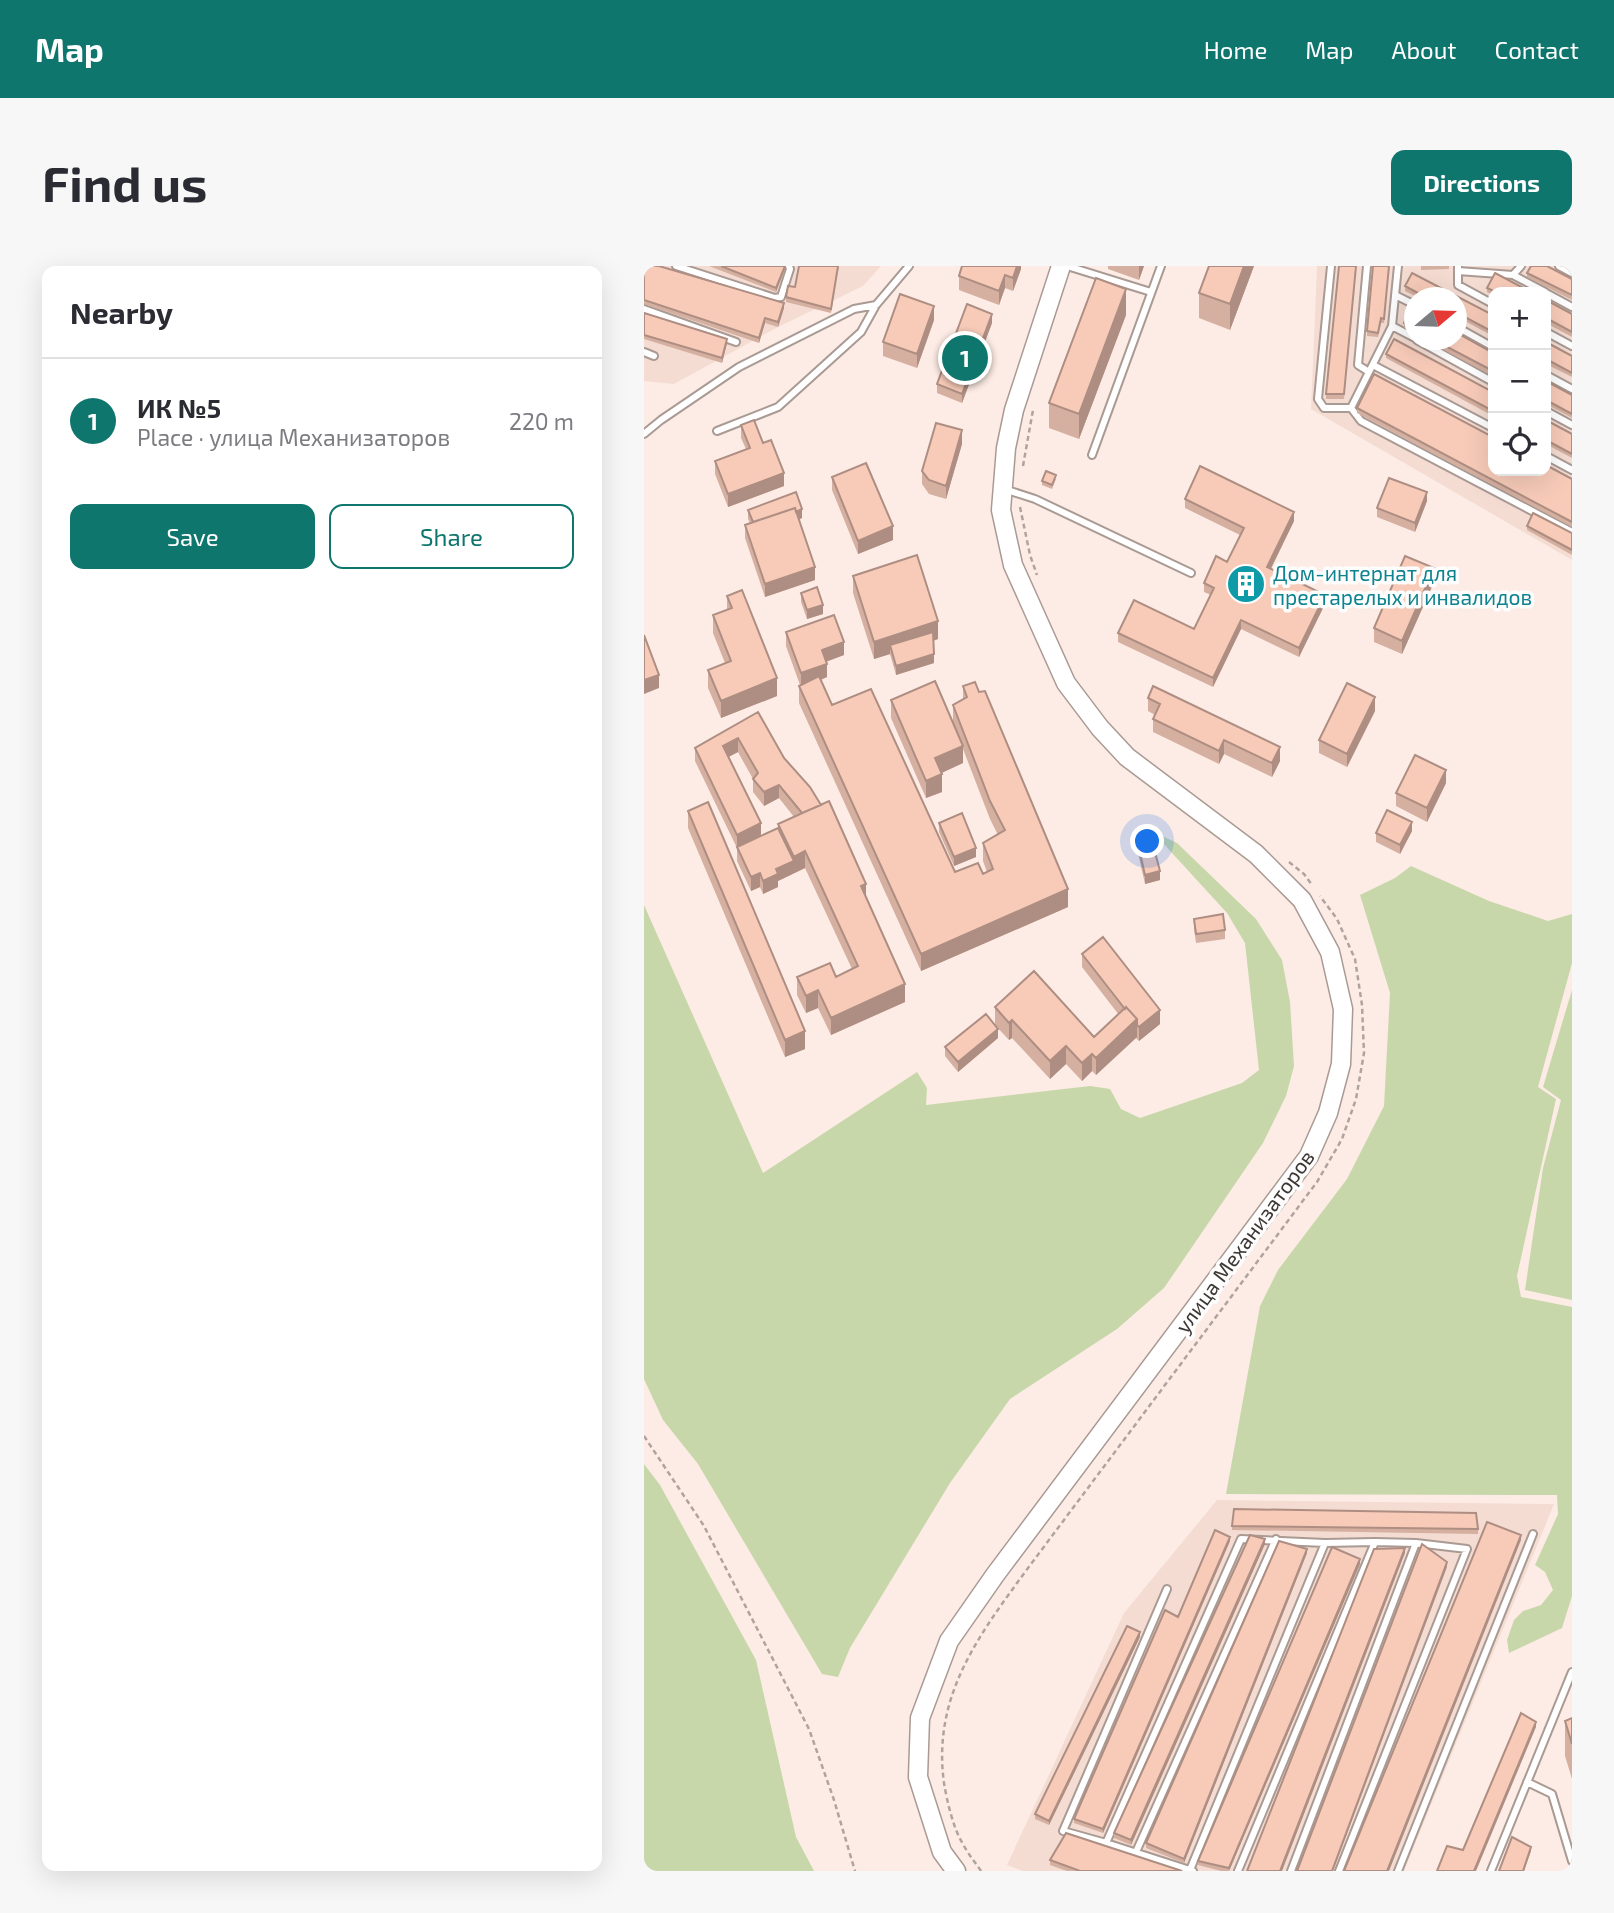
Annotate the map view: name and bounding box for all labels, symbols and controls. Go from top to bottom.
text: Map [35,29,104,69]
text: Home [1204,35,1267,64]
text: Map [1305,35,1353,64]
text: About [1391,35,1457,64]
text: Contact [1495,35,1579,64]
button: Directions [1391,150,1572,215]
text: Find us [42,153,207,212]
north arrow [1404,287,1467,350]
map controls [1488,287,1551,476]
button: + [1488,287,1551,350]
text: Nearby [70,294,173,330]
pin: 1 [942,332,988,384]
button: − [1488,350,1551,413]
text: ИК №5 [137,392,221,423]
text: 1 [88,407,98,435]
text: 220 m [509,407,574,435]
button: locate [1488,413,1551,476]
text: Place · улица Механизаторов [137,423,450,451]
button: Save [70,504,315,569]
button: Share [329,504,574,569]
place label: Дом-интернат для престарелых и инвалидов [1273,560,1532,609]
building icon: Дом-интернат для престарелых и инвалидов [1225,563,1267,605]
your location [1130,824,1164,858]
street label: улица Механизаторов [1169,1145,1320,1338]

